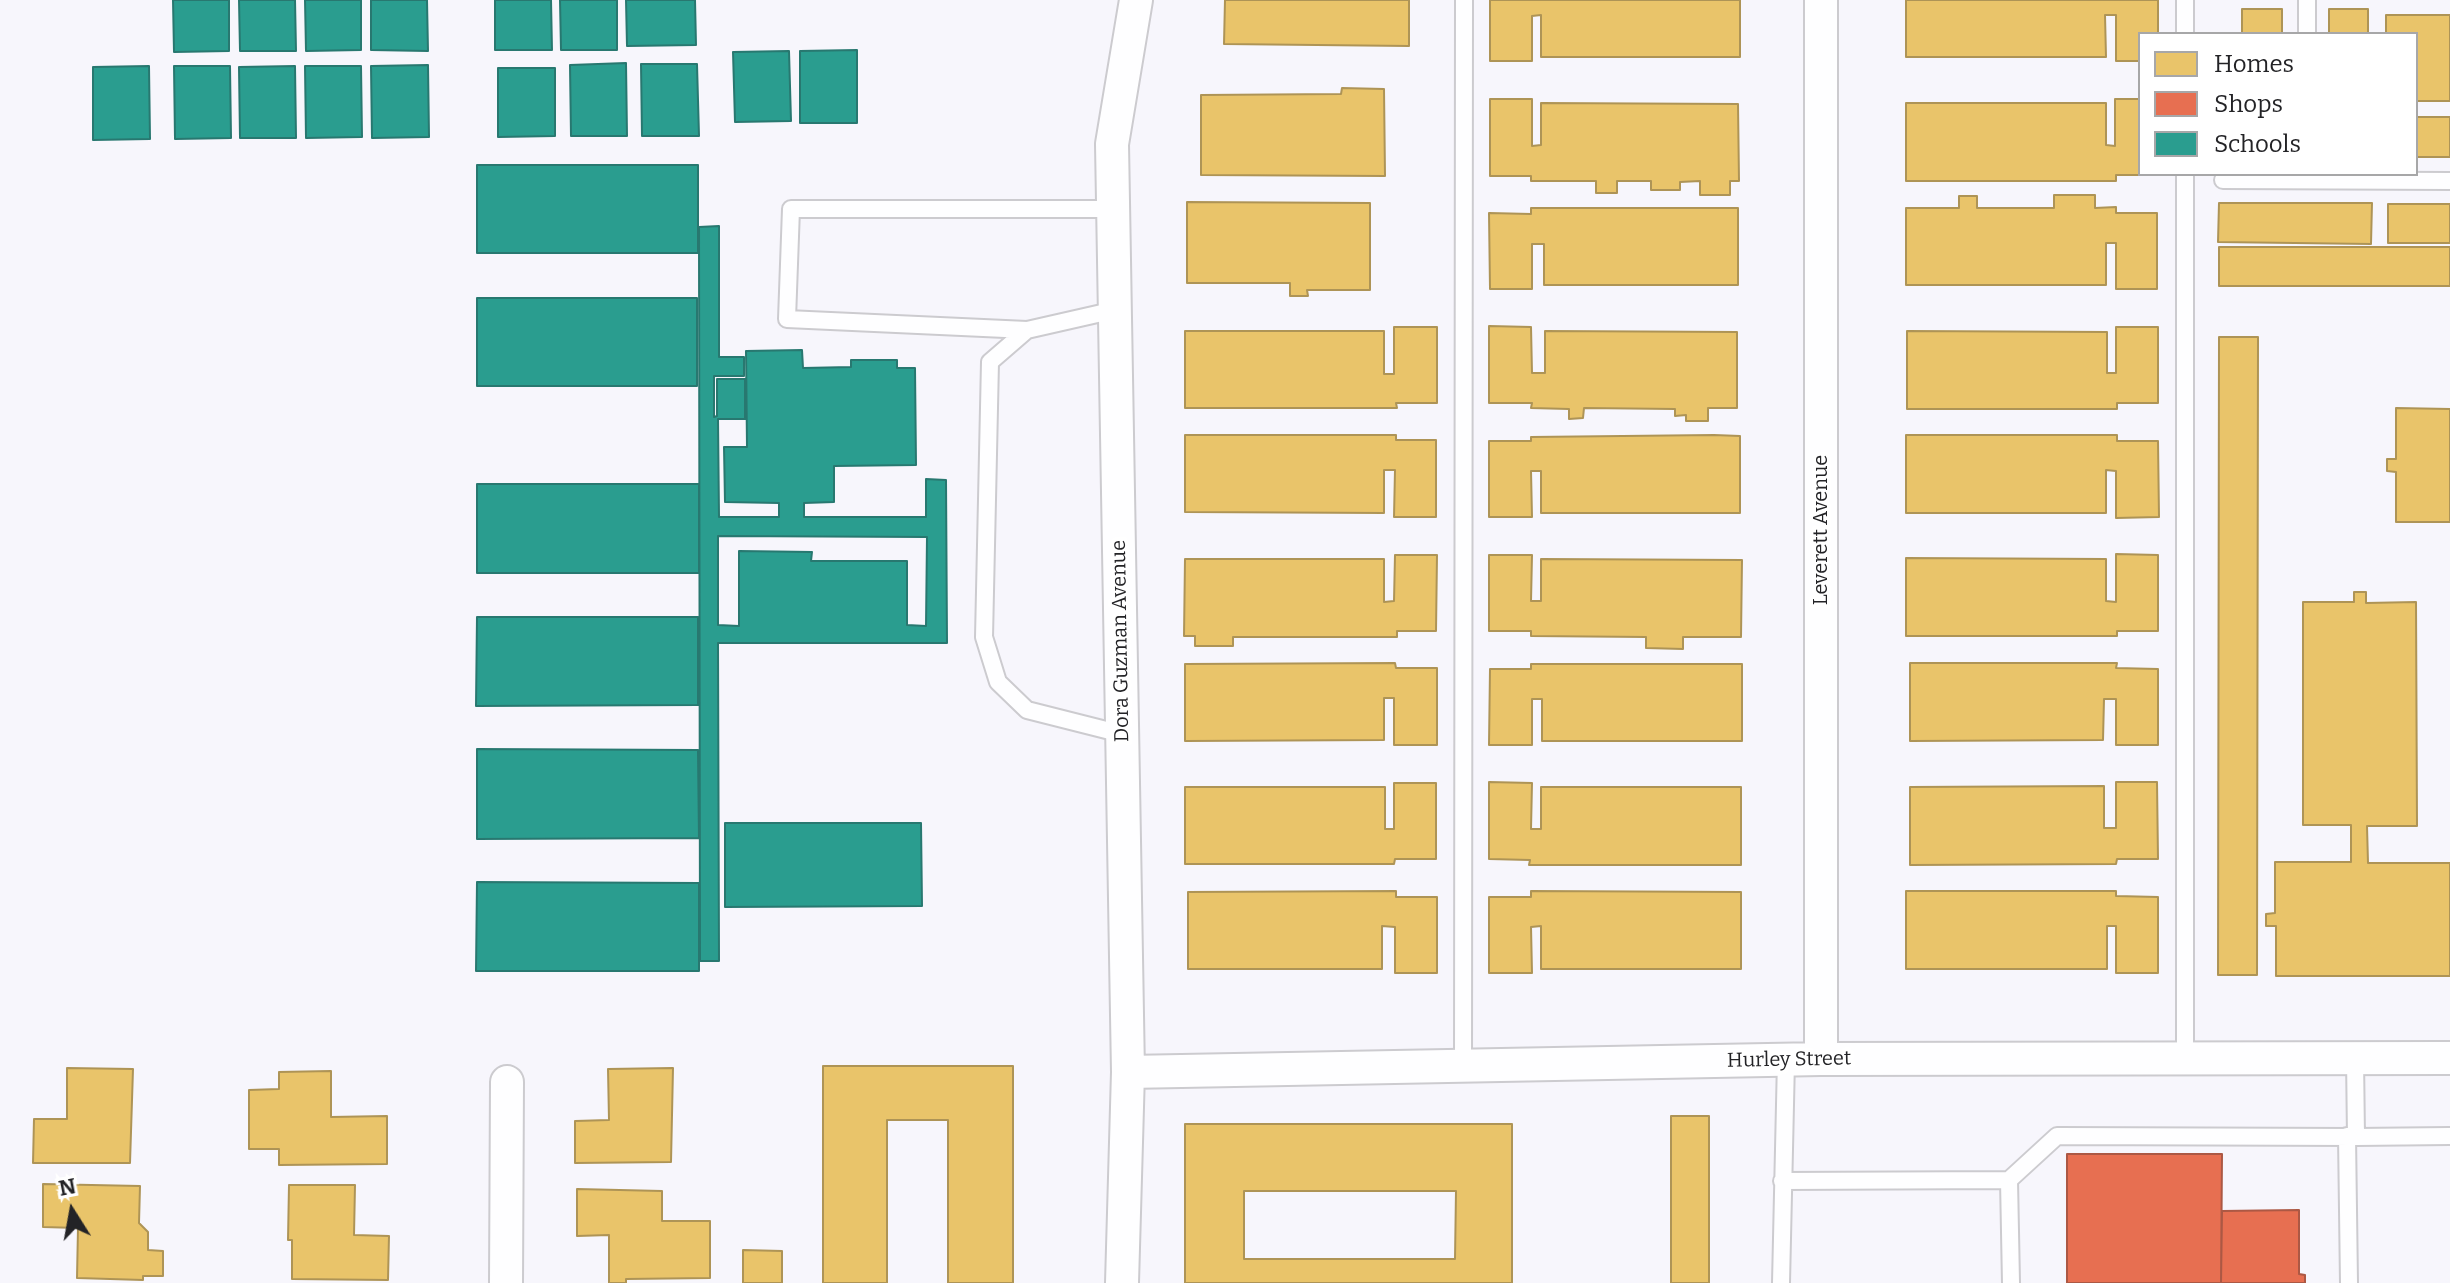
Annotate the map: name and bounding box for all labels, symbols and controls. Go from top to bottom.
legend [2138,32,2418,176]
text: Homes [2214,50,2294,78]
text: Shops [2214,90,2283,118]
text: Schools [2214,130,2301,158]
street label: Leverett Avenue [1809,455,1833,605]
street label: Dora Guzman Avenue [1107,540,1135,742]
street label: Hurley Street [1727,1047,1851,1073]
north arrow [32,1171,112,1251]
text: N [56,1172,78,1202]

